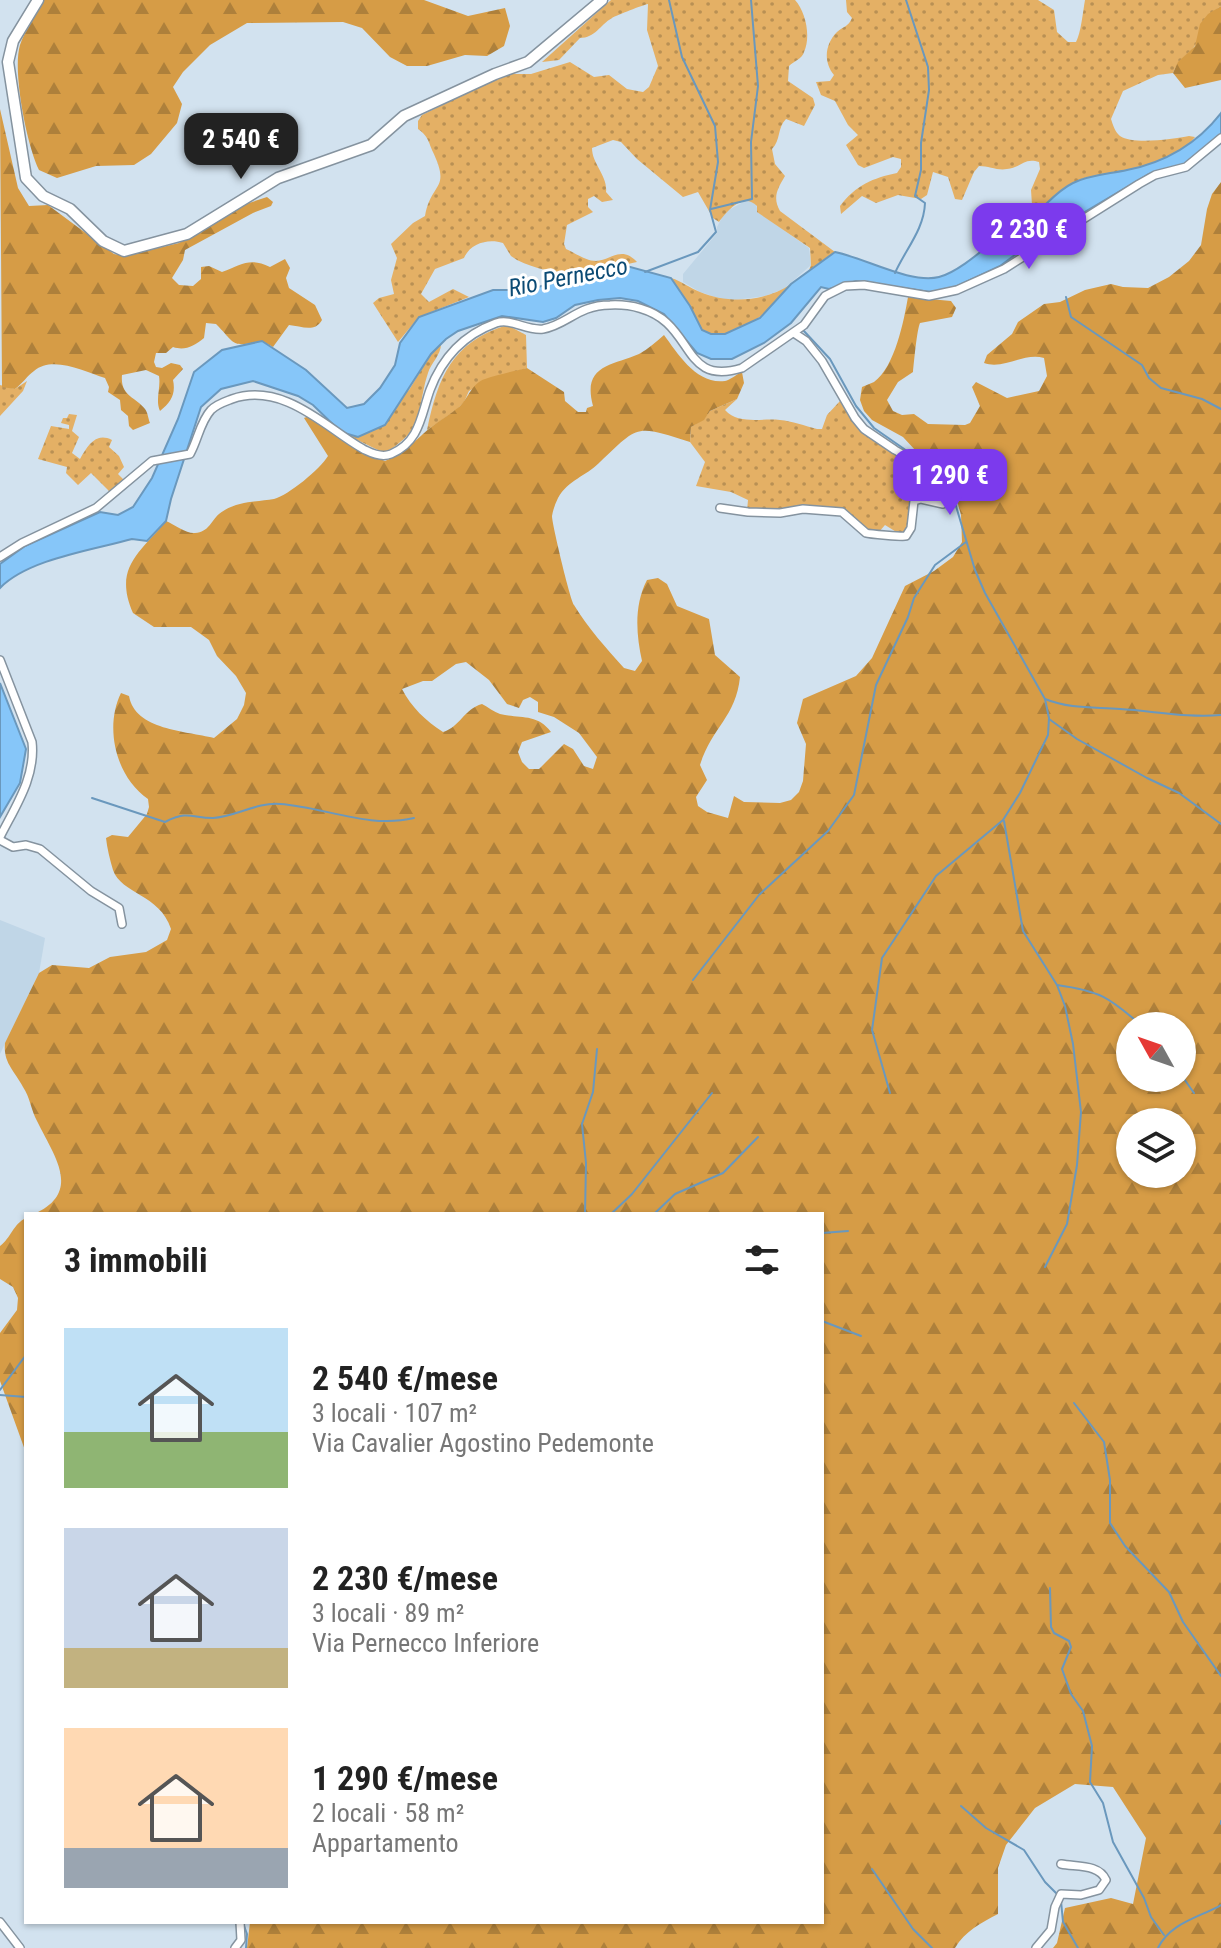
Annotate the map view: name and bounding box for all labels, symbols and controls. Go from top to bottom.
pin: 2 540 € [167,113,315,181]
text: 2 540 € [202,124,280,154]
pin: 2 230 € [955,203,1103,271]
text: 2 230 € [990,214,1068,244]
water label: Rio Pernecco [506,252,630,302]
pin: 1 290 € [876,449,1024,517]
text: 1 290 € [911,460,989,490]
north arrow [1116,1012,1196,1092]
map controls [1116,1012,1196,1188]
button: layers [1116,1108,1196,1188]
icon: filters [740,1238,784,1282]
text: 3 immobili [64,1240,207,1280]
text: 2 540 €/mese [312,1358,498,1398]
icon: home [128,1360,224,1456]
text: 3 locali · 107 m² [312,1398,477,1428]
text: Via Cavalier Agostino Pedemonte [312,1428,654,1458]
text: 2 230 €/mese [312,1558,498,1598]
icon: home [128,1560,224,1656]
text: 3 locali · 89 m² [312,1598,464,1628]
text: Via Pernecco Inferiore [312,1628,539,1658]
text: 1 290 €/mese [312,1758,498,1798]
icon: home [128,1760,224,1856]
text: 2 locali · 58 m² [312,1798,464,1828]
text: Appartamento [312,1828,459,1858]

